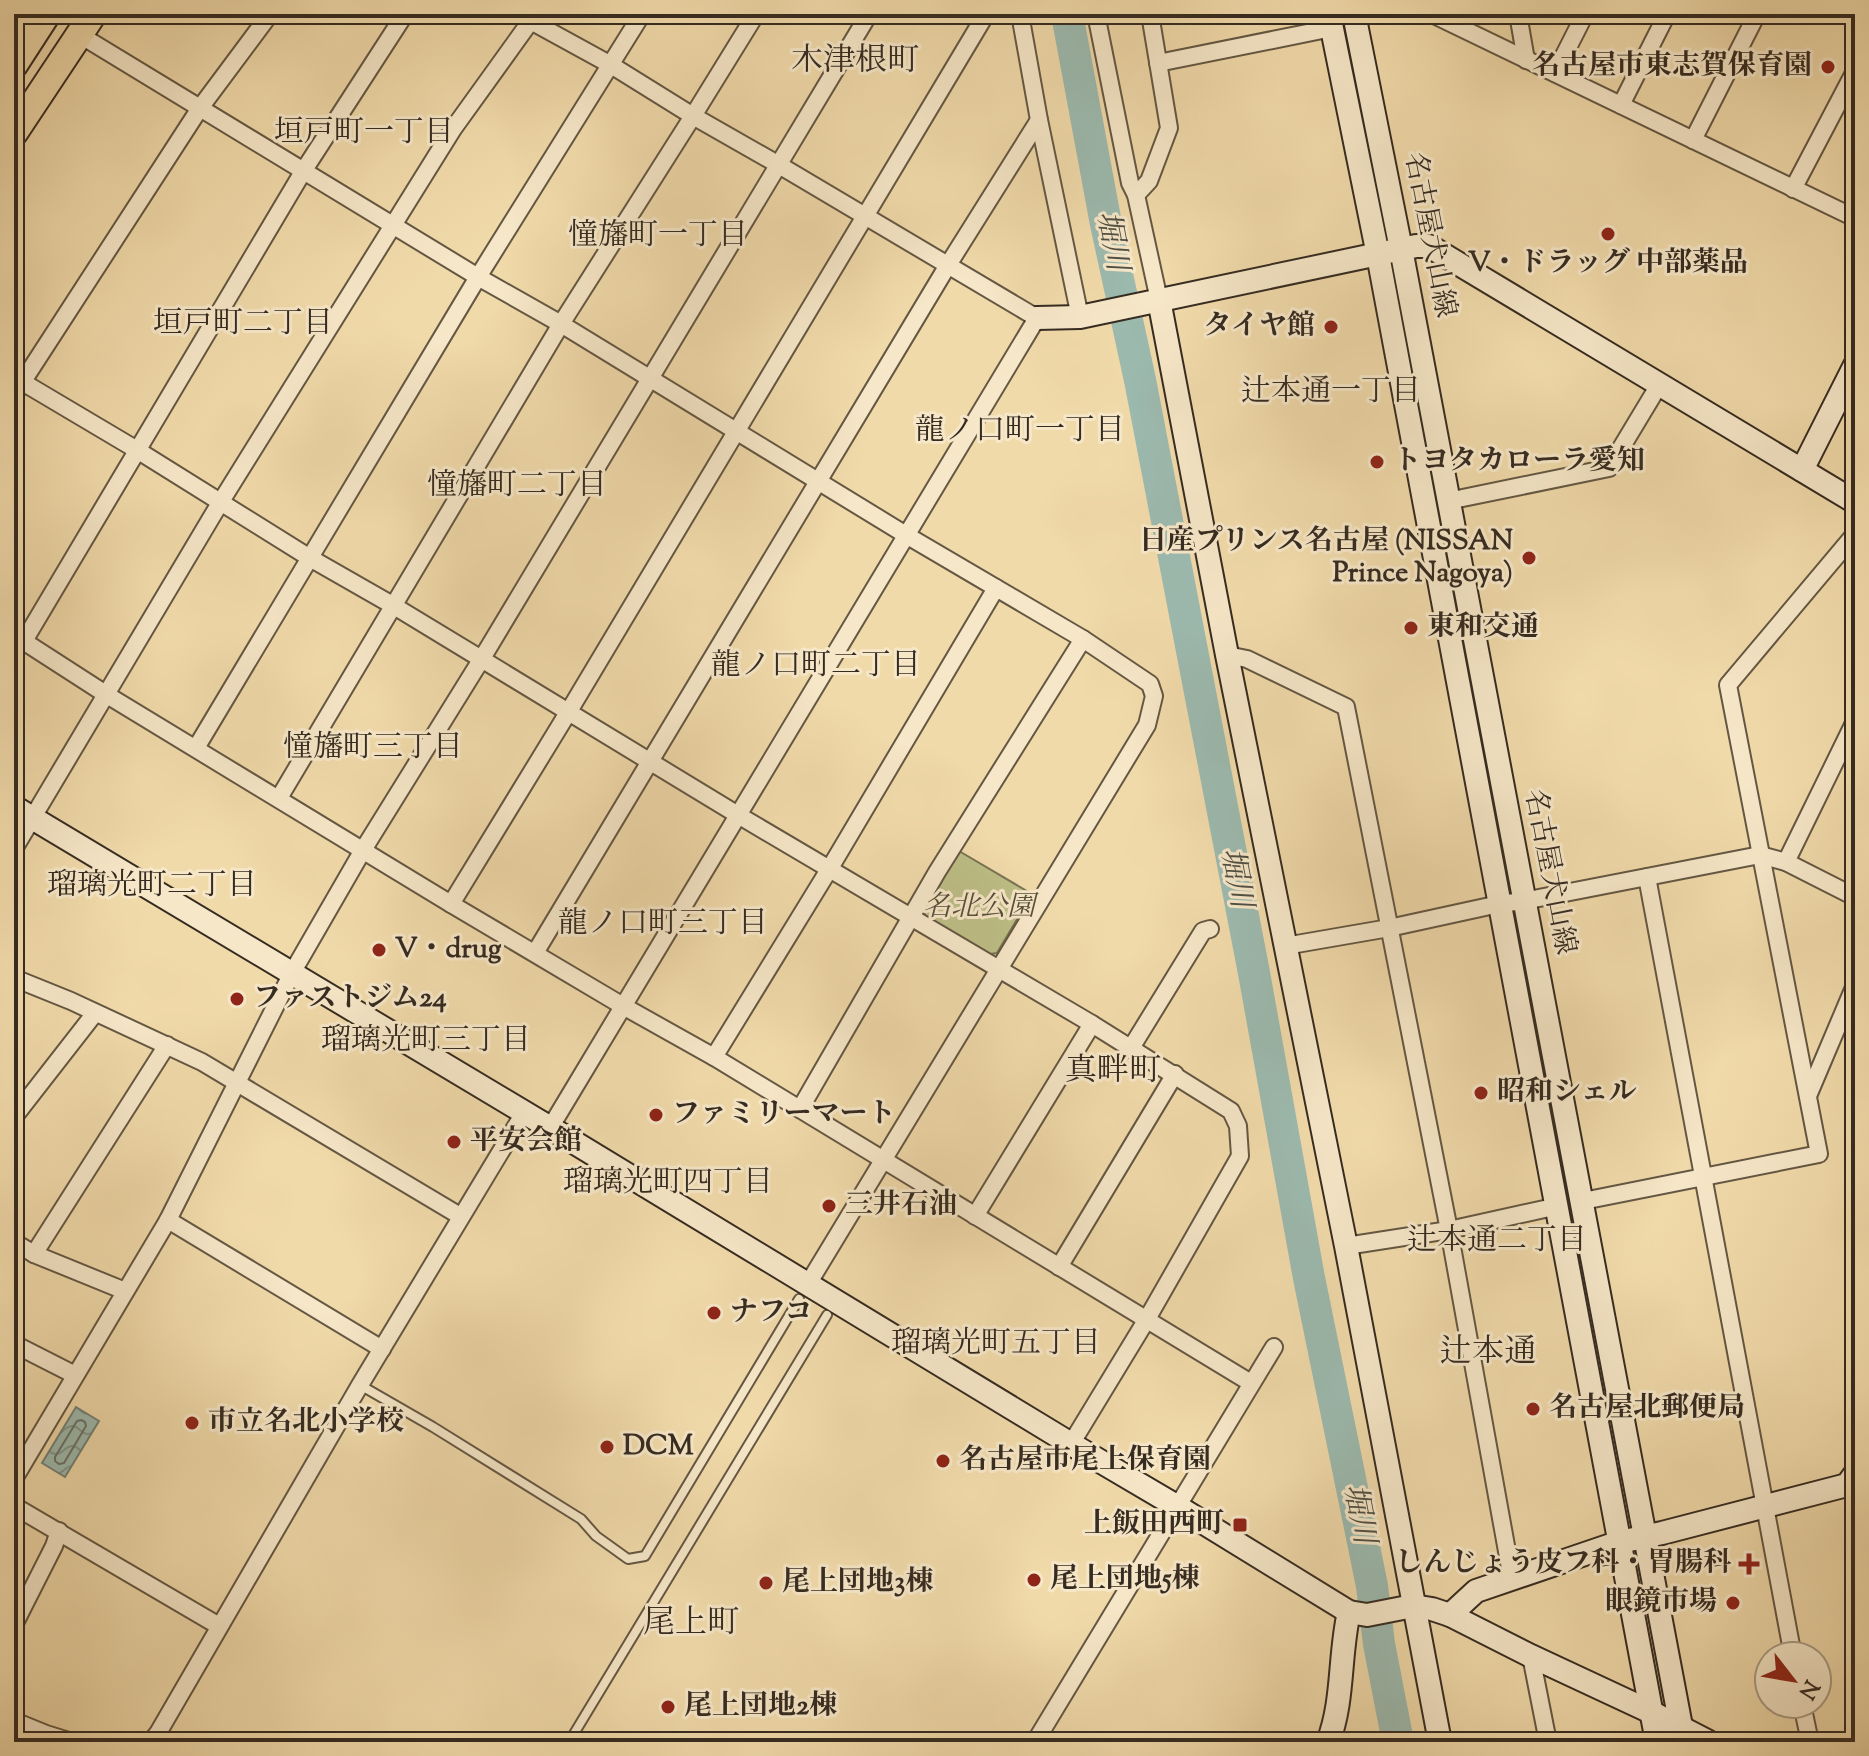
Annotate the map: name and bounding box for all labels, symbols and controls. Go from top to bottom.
district label: 木津根町 [791,39,919,85]
place label: 名古屋市東志賀保育園 [1532,47,1812,87]
marker: 名古屋市東志賀保育園 [1819,58,1837,76]
district label: 垣戸町一丁目 [274,112,454,155]
street label: 名古屋犬山線 [1393,149,1465,321]
water label: 堀川 [1084,207,1138,277]
district label: 憧旛町一丁目 [568,215,748,258]
marker: V・ドラッグ 中部薬品 [1599,225,1617,243]
place label: V・ドラッグ 中部薬品 [1468,244,1748,284]
district label: 垣戸町二丁目 [153,303,333,346]
place label: タイヤ館 [1204,307,1315,347]
marker: タイヤ館 [1322,318,1340,336]
district label: 辻本通一丁目 [1241,371,1421,414]
district label: 龍ノ口町一丁目 [915,410,1125,453]
place label: トヨタカローラ愛知 [1393,442,1645,482]
marker: トヨタカローラ愛知 [1368,453,1386,471]
district label: 憧旛町二丁目 [427,465,607,508]
place label: 日産プリンス名古屋 (NISSAN Prince Nagoya) [1139,522,1513,594]
marker: 日産プリンス名古屋 (NISSAN Prince Nagoya) [1520,549,1538,567]
place label: 東和交通 [1427,608,1539,648]
marker: 東和交通 [1402,619,1420,637]
district label: 龍ノ口町二丁目 [711,645,921,688]
district label: 憧旛町三丁目 [283,727,463,770]
street label: 名古屋犬山線 [1513,786,1585,958]
water label: 堀川 [1208,844,1262,914]
district label: 瑠璃光町二丁目 [47,865,257,908]
park label: 名北公園 [923,888,1039,928]
district label: 龍ノ口町三丁目 [558,903,768,946]
place label: V・drug [395,930,502,970]
marker: V・drug [370,941,388,959]
place label: ファストジム24 [253,979,447,1019]
marker: ファストジム24 [228,990,246,1008]
district label: 瑠璃光町三丁目 [321,1020,531,1063]
district label: 真畔町 [1065,1049,1161,1095]
place label: 昭和シェル [1497,1073,1636,1113]
marker: 昭和シェル [1472,1084,1490,1102]
place label: ファミリーマート [672,1095,895,1135]
marker: ファミリーマート [647,1106,665,1124]
place label: 平安会館 [470,1122,582,1162]
marker: 平安会館 [445,1133,463,1151]
district label: 瑠璃光町四丁目 [563,1162,773,1205]
place label: 三井石油 [845,1186,957,1226]
marker: 三井石油 [820,1197,838,1215]
district label: 辻本通二丁目 [1407,1220,1587,1263]
place label: ナフコ [730,1293,813,1333]
marker: ナフコ [705,1304,723,1322]
district label: 瑠璃光町五丁目 [891,1323,1101,1366]
district label: 辻本通 [1440,1330,1536,1376]
place label: 名古屋北郵便局 [1549,1389,1745,1429]
marker: 名古屋北郵便局 [1524,1400,1542,1418]
place label: 市立名北小学校 [208,1403,404,1443]
marker: 市立名北小学校 [183,1414,201,1432]
place label: DCM [623,1427,694,1467]
marker: DCM [598,1438,616,1456]
place label: 名古屋市尾上保育園 [959,1441,1211,1481]
marker: 名古屋市尾上保育園 [934,1452,952,1470]
water label: 堀川 [1331,1480,1385,1550]
place label: 上飯田西町 [1084,1505,1224,1545]
marker: 上飯田西町 [1231,1516,1249,1534]
place label: しんじょう皮フ科・胃腸科 [1395,1544,1732,1584]
marker: しんじょう皮フ科・胃腸科 [1738,1553,1760,1575]
place label: 尾上団地5棟 [1050,1560,1200,1600]
place label: 尾上団地3棟 [782,1563,933,1603]
marker: 尾上団地5棟 [1025,1571,1043,1589]
marker: 尾上団地3棟 [757,1574,775,1592]
place label: 眼鏡市場 [1605,1583,1717,1623]
marker: 眼鏡市場 [1724,1594,1742,1612]
district label: 尾上町 [643,1601,739,1647]
north arrow [1753,1640,1833,1720]
text: N [1789,1673,1826,1705]
place label: 尾上団地2棟 [684,1687,837,1727]
marker: 尾上団地2棟 [659,1698,677,1716]

